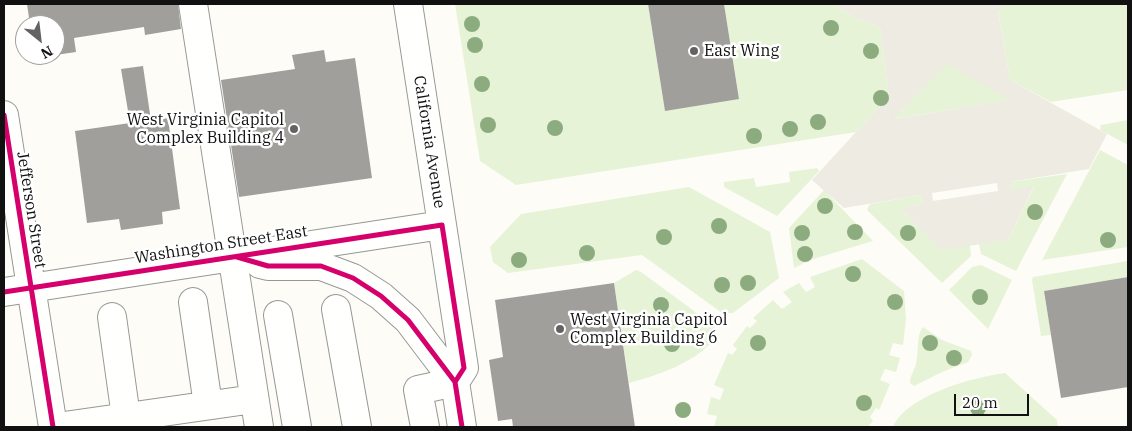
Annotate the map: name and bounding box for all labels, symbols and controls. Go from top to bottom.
north arrow [15,15,65,65]
place label: East Wing [704,41,779,61]
text: N [38,42,56,63]
marker: East Wing [688,45,700,57]
street label: California Avenue [409,74,449,210]
place label: West Virginia Capitol Complex Building 4 [126,110,284,148]
marker: West Virginia Capitol Complex Building 4 [288,123,300,135]
street label: Jefferson Street [12,150,50,270]
street label: Washington Street East [133,222,309,268]
place label: West Virginia Capitol Complex Building 6 [570,310,728,348]
marker: West Virginia Capitol Complex Building 6 [554,323,566,335]
scale bar [957,384,1032,416]
text: 20 m [962,393,998,412]

